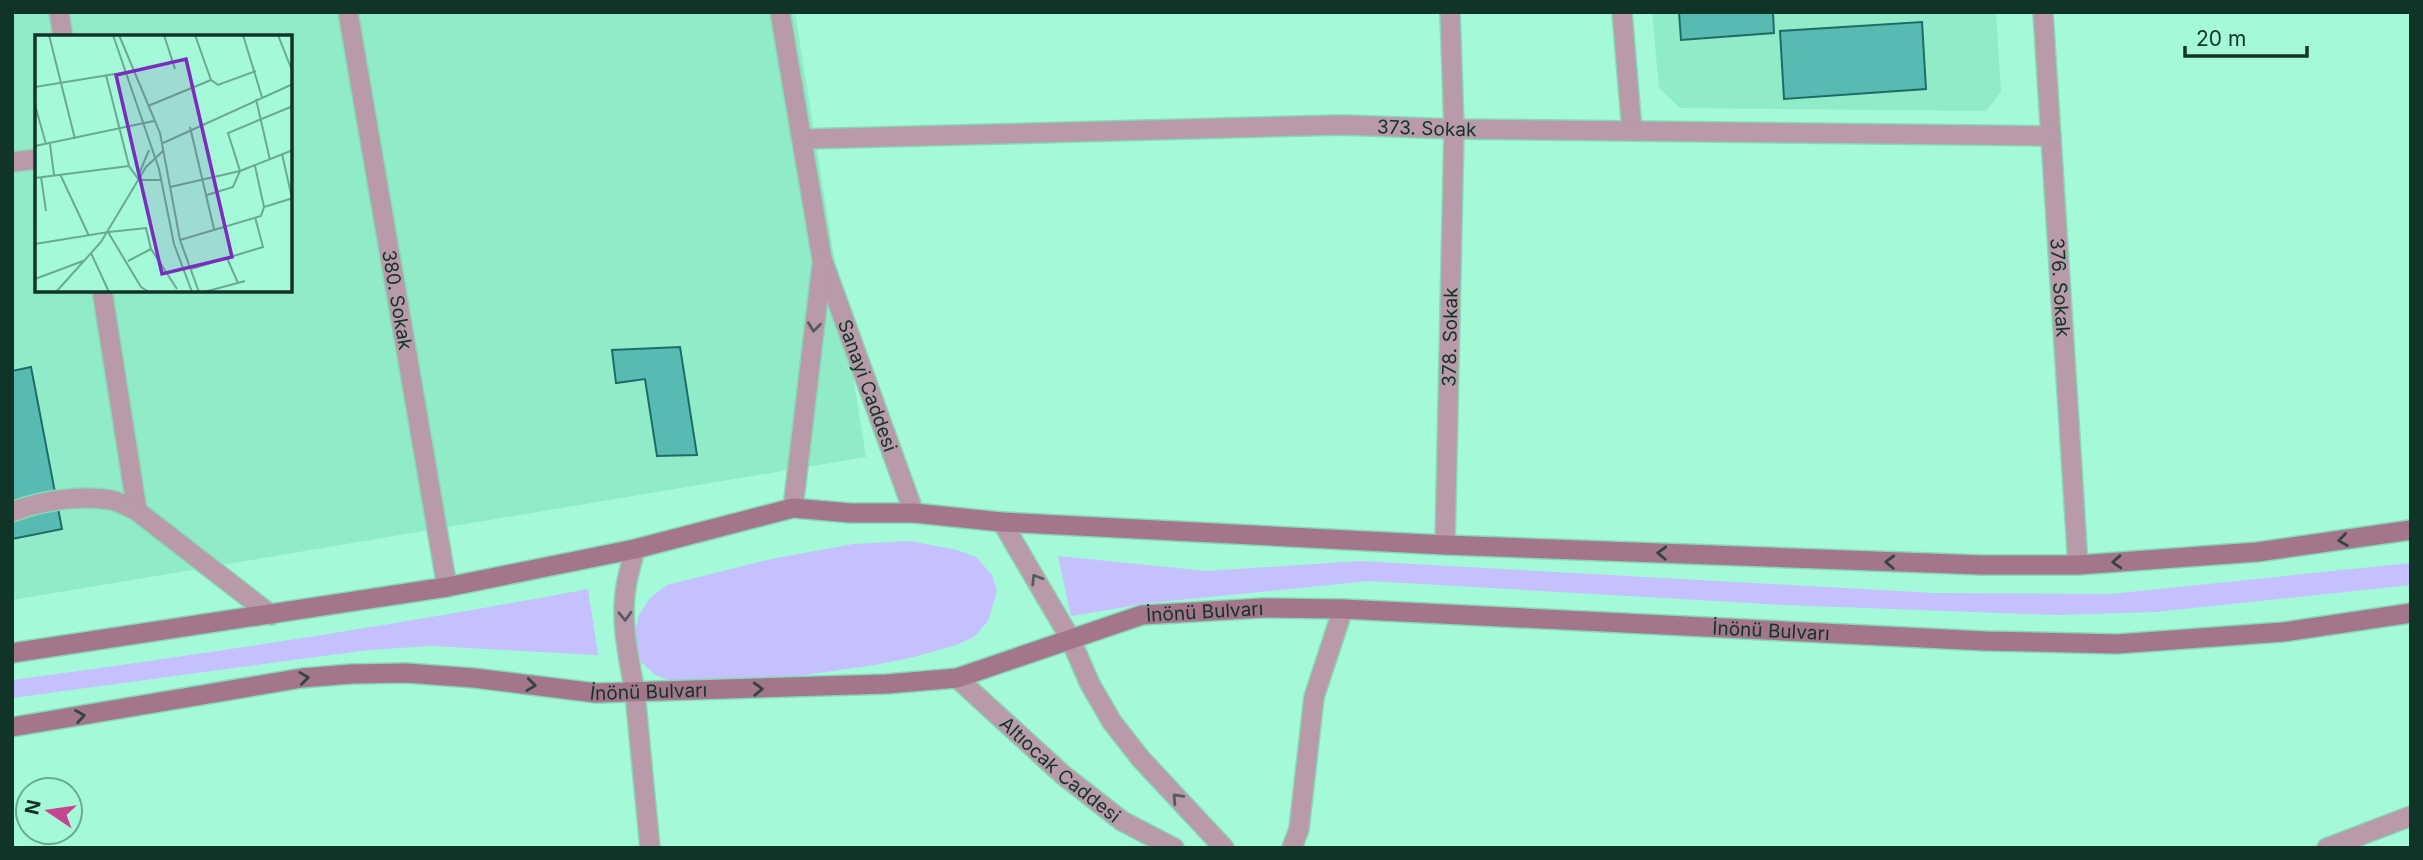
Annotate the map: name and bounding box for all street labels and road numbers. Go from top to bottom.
street label: 373. Sokak [1377,115,1477,141]
street label: 376. Sokak [2046,237,2075,338]
street label: 380. Sokak [378,248,418,352]
street label: 378. Sokak [1437,286,1462,387]
street label: Sanayi Caddesi [833,316,902,455]
street label: İnönü Bulvarı [1145,597,1264,626]
street label: İnönü Bulvarı [1712,616,1830,645]
street label: İnönü Bulvarı [589,678,708,705]
street label: Altıocak Caddesi [995,712,1125,827]

